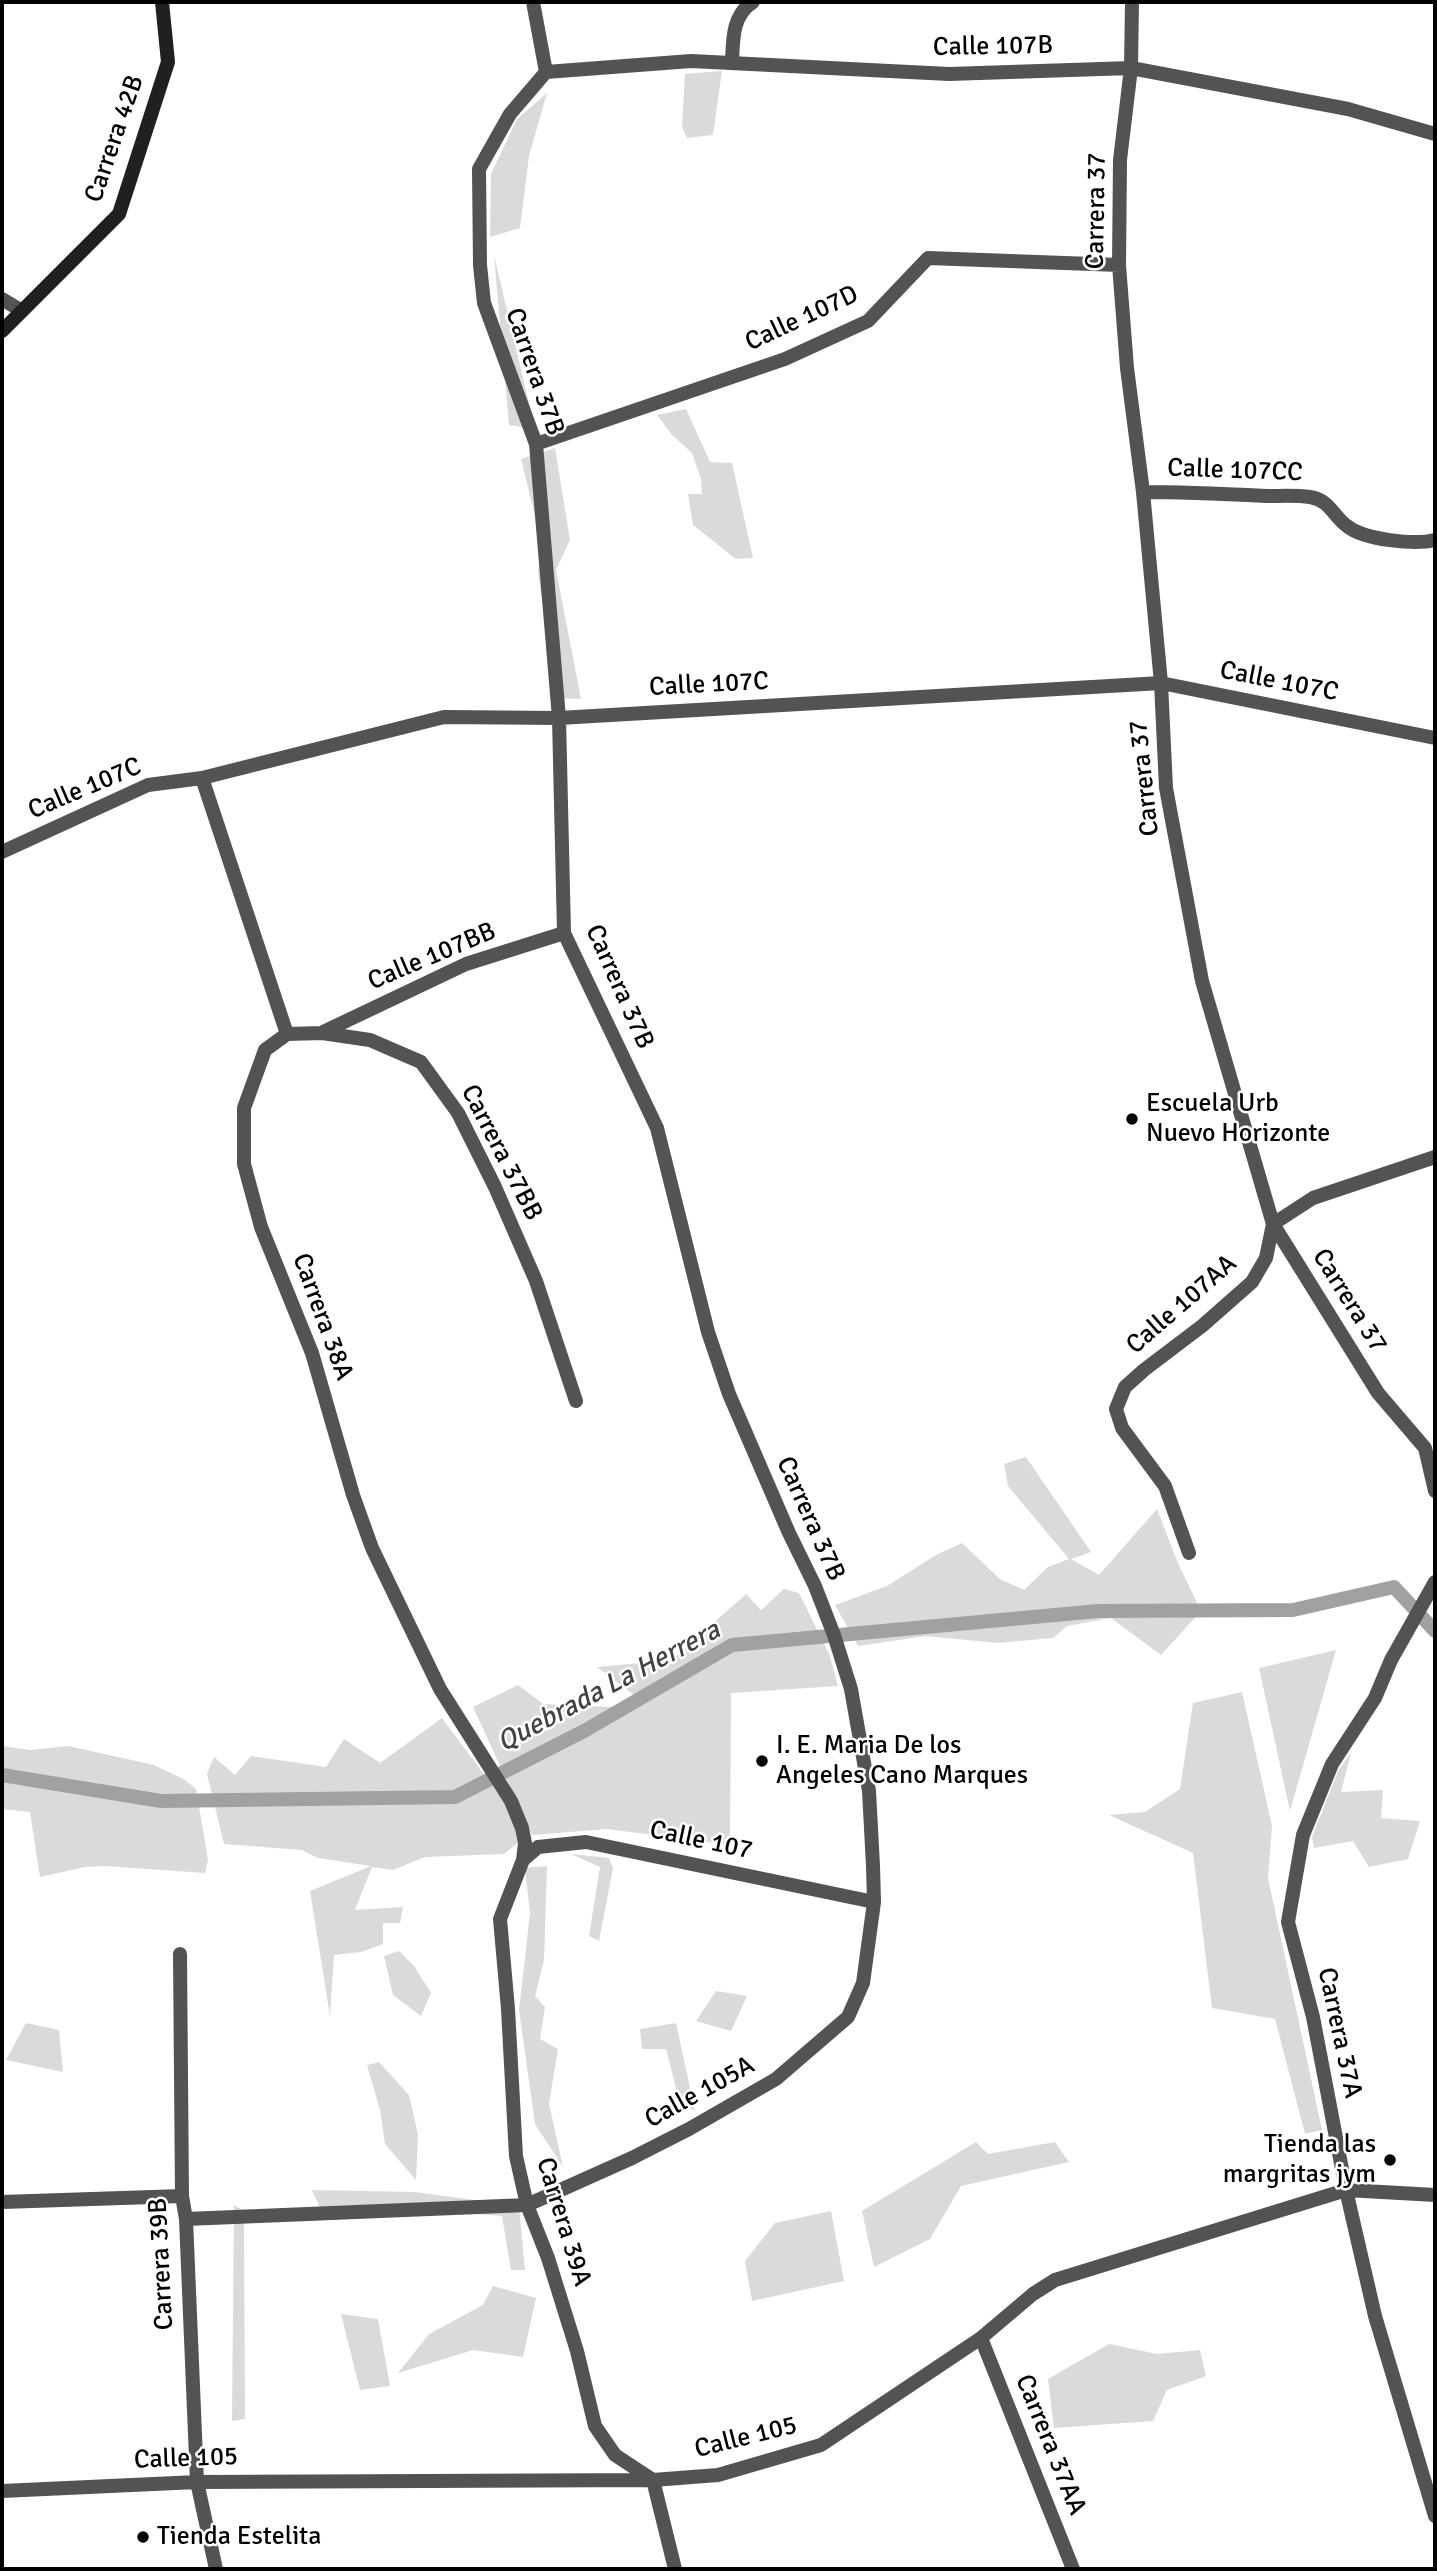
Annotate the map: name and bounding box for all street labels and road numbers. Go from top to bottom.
street label: Calle 107B [933,30,1053,64]
street label: Carrera 42B [79,71,151,207]
street label: Carrera 37 [1080,152,1114,270]
street label: Calle 107D [741,279,863,359]
street label: Carrera 37B [498,304,570,440]
street label: Calle 107CC [1167,453,1303,489]
street label: Calle 107C [1217,655,1341,709]
street label: Calle 107C [648,666,770,704]
street label: Carrera 37 [1123,718,1167,838]
street label: Calle 107C [24,751,146,827]
street label: Calle 107BB [363,916,501,998]
street label: Carrera 37B [578,920,660,1054]
street label: Carrera 37BB [453,1080,549,1226]
street label: Carrera 37 [1305,1243,1393,1359]
street label: Carrera 38A [285,1249,359,1385]
street label: Calle 107AA [1120,1249,1244,1361]
street label: Carrera 37B [769,1452,851,1586]
street label: Calle 107 [647,1815,755,1867]
street label: Carrera 37A [1310,1965,1368,2101]
street label: Calle 105A [640,2050,760,2136]
street label: Carrera 39A [529,2154,597,2290]
street label: Carrera 39B [143,2197,181,2331]
street label: Carrera 37AA [1008,2370,1092,2520]
street label: Calle 105 [692,2410,800,2466]
street label: Calle 105 [133,2442,239,2476]

